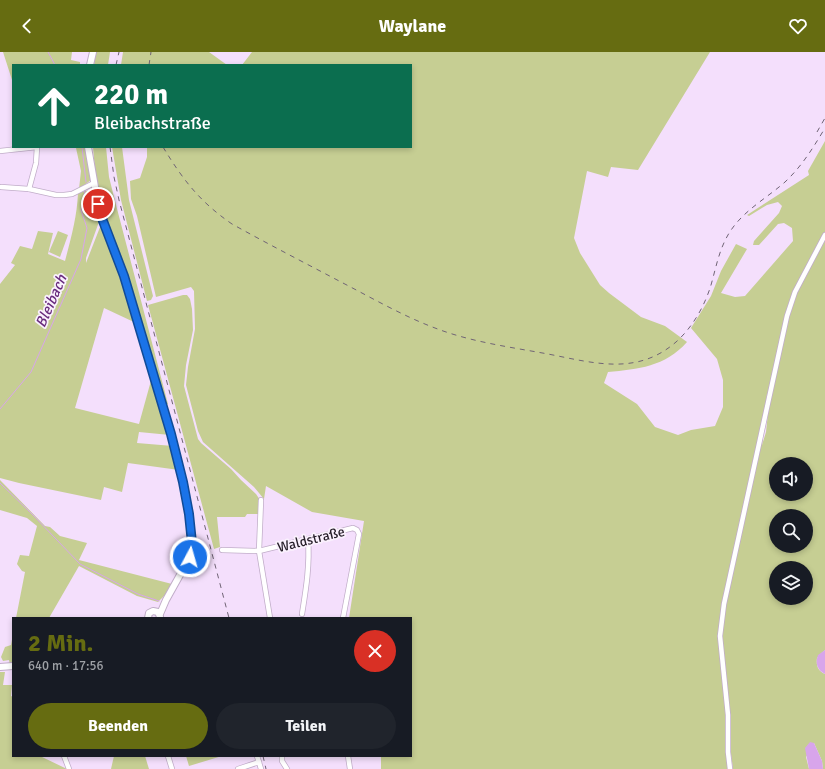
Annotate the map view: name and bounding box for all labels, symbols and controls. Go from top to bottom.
icon: back [16,15,38,37]
text: Waylane [379,15,446,37]
icon: heart [787,15,809,37]
text: 220 m [94,78,168,112]
icon: ahead [28,80,80,132]
text: Bleibachstraße [94,112,211,134]
pin [81,187,115,221]
icon: arrive [87,193,109,215]
water label: Bleibach [31,271,71,330]
map controls [769,457,813,605]
button: sound [769,457,813,501]
button: search [769,509,813,553]
street label: Waldstraße [276,523,347,556]
position arrow [169,536,211,578]
button: layers [769,561,813,605]
text: 2 Min. [28,628,93,658]
button: close [354,630,396,672]
text: 640 m · 17:56 [28,658,104,674]
button: Beenden [28,703,208,749]
button: Teilen [216,703,396,749]

